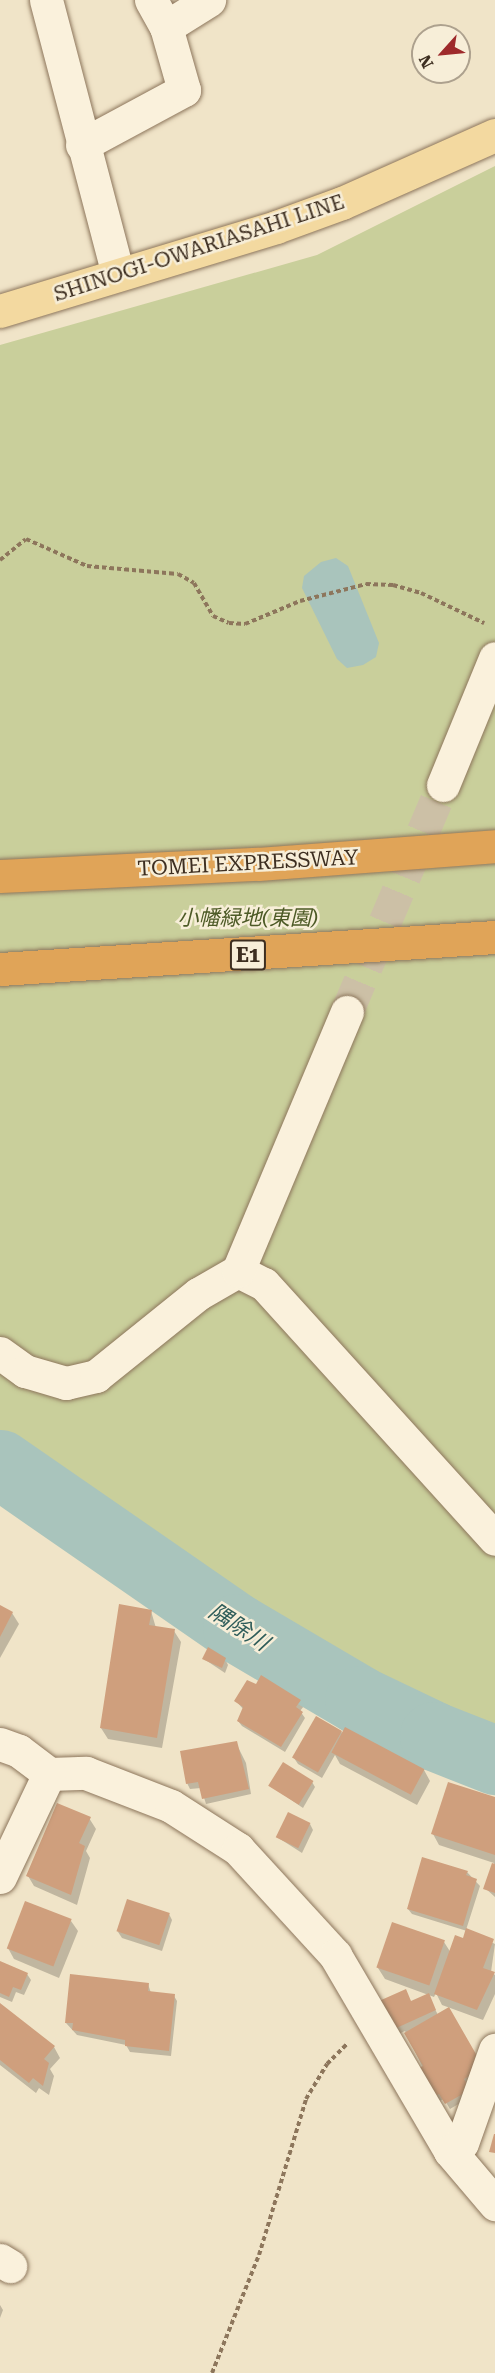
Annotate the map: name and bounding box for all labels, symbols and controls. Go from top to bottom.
north arrow [411,24,471,84]
text: N [415,52,438,71]
street label: SHINOGI-OWARIASAHI LINE [51,189,347,307]
street label: TOMEI EXPRESSWAY [137,845,359,881]
park label: 小幡緑地(東園) [177,905,319,931]
road number: E1 [228,938,268,972]
water label: 隅除川 [204,1598,274,1656]

